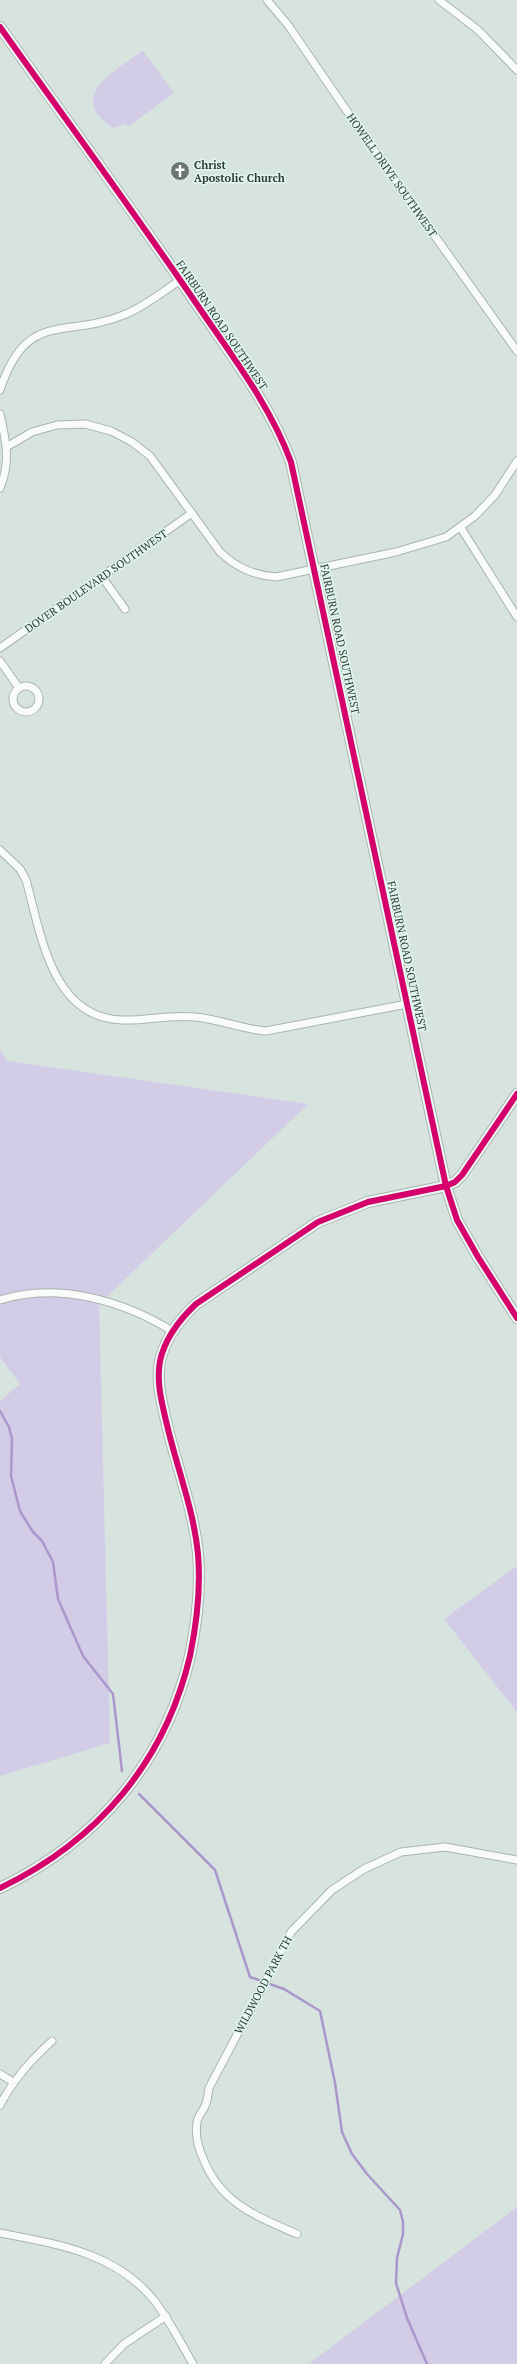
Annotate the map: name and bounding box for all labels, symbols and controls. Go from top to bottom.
street label: HOWELL DRIVE SOUTHWEST [344,110,440,240]
place label: Christ Apostolic Church [194,158,285,185]
church icon: Christ Apostolic Church [169,160,191,182]
street label: FAIRBURN ROAD SOUTHWEST [173,258,271,393]
street label: DOVER BOULEVARD SOUTHWEST [22,526,170,636]
street label: FAIRBURN ROAD SOUTHWEST [317,563,363,716]
street label: FAIRBURN ROAD SOUTHWEST [384,880,430,1033]
street label: WILDWOOD PARK TH [231,1934,295,2036]

